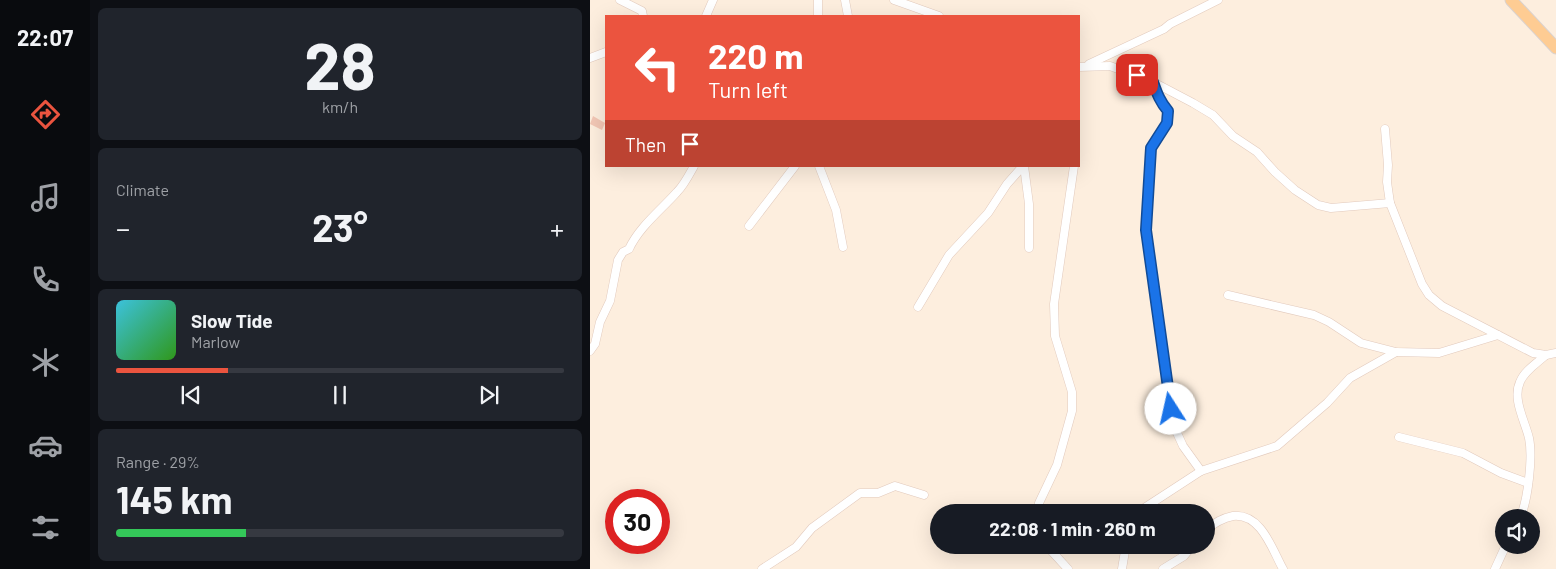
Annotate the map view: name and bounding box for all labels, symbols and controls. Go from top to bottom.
text: 22:07 [17,24,73,50]
text: 28 [304,25,376,103]
text: 220 m [708,34,803,76]
icon: left [625,35,690,100]
pin [1116,54,1158,96]
icon: arrive [1123,61,1151,89]
text: Turn left [708,76,788,102]
icon: directions [28,97,63,132]
text: km/h [322,97,358,116]
icon: arrive [676,130,704,158]
text: Then [625,133,666,156]
icon: music [28,180,63,215]
text: Climate [116,180,169,199]
text: 23° [312,204,368,250]
text: − [116,211,130,245]
text: + [550,211,564,245]
icon: phone [28,262,63,297]
text: Slow Tide [191,309,273,332]
text: Marlow [191,332,240,351]
icon: climate [28,345,63,380]
icon: previous [177,381,205,409]
icon: pause [326,381,354,409]
icon: next [475,381,503,409]
position arrow [1144,382,1196,434]
icon: car [28,428,63,463]
text: Range · 29% [116,452,200,471]
text: 145 km [116,476,233,522]
speed limit sign: 30 [605,489,670,554]
map controls [1495,509,1540,554]
button: sound [1495,509,1540,554]
icon: filters [28,510,63,545]
text: 22:08 · 1 min · 260 m [989,517,1156,540]

